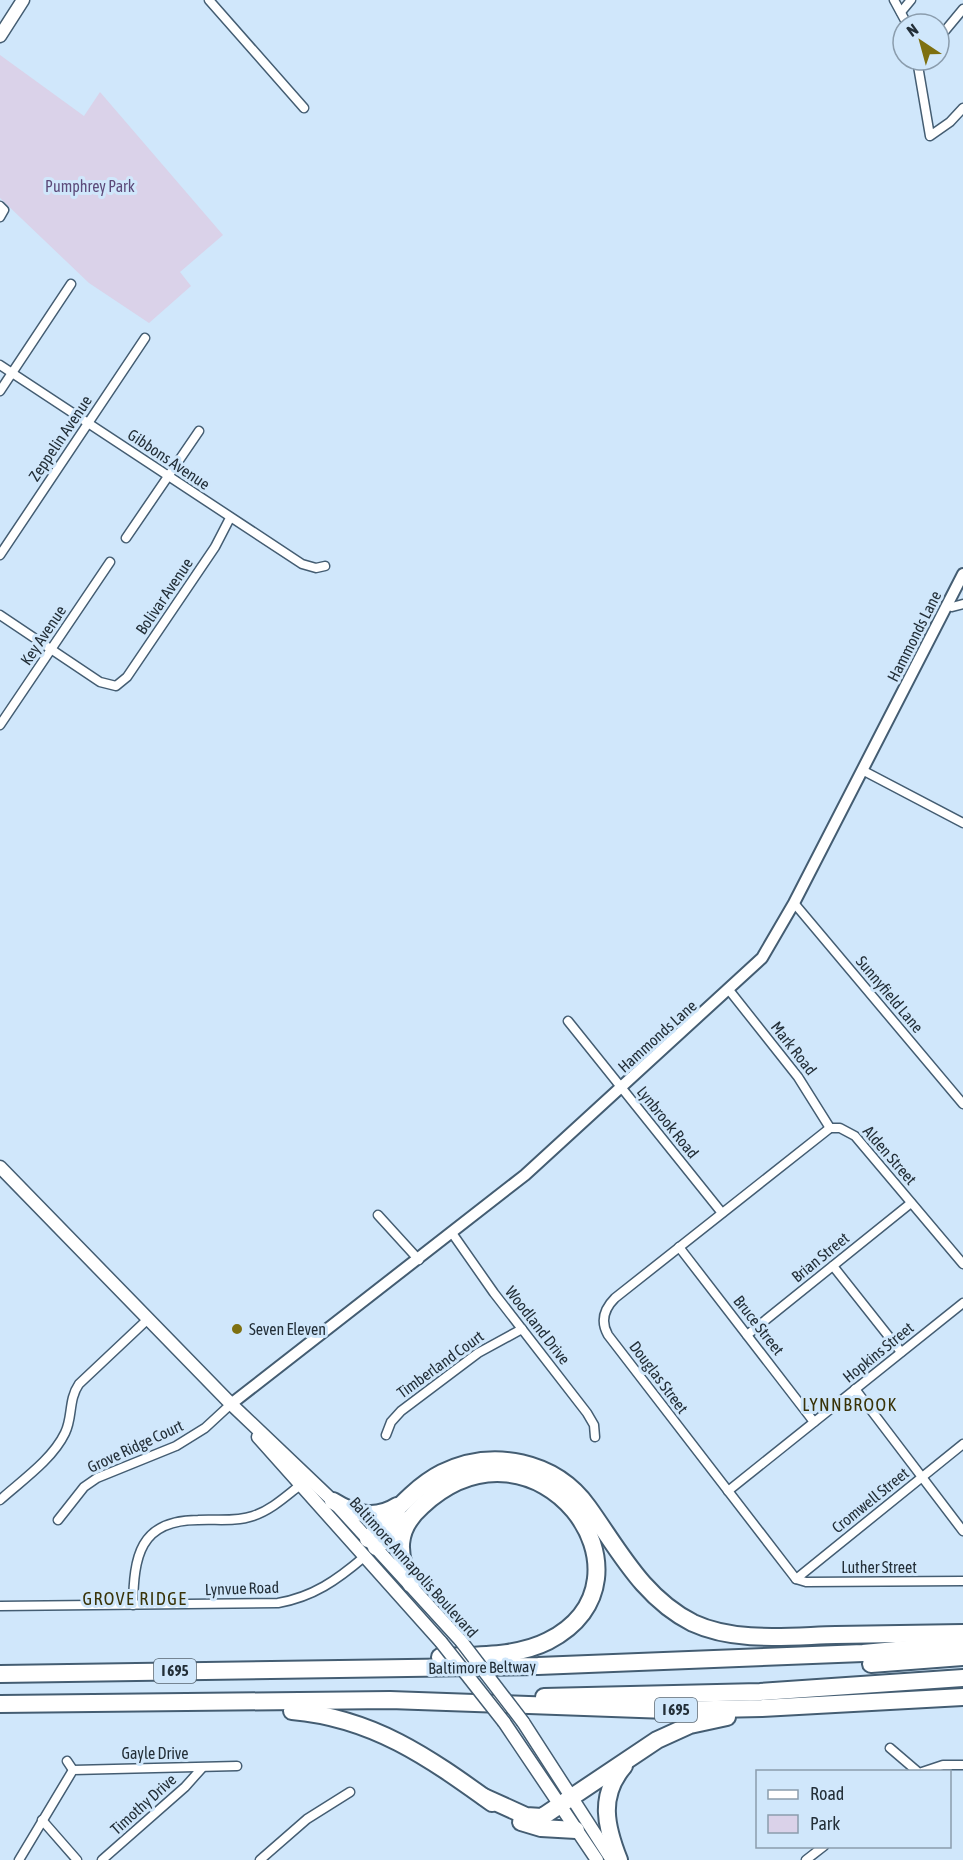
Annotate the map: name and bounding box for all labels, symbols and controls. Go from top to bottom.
north arrow [891,12,951,72]
text: N [903,20,921,40]
park label: Pumphrey Park [45,177,135,196]
street label: Zeppelin Avenue [25,392,96,485]
street label: Gibbons Avenue [125,425,213,493]
street label: Bolivar Avenue [132,554,196,638]
street label: Hammonds Lane [883,588,945,684]
street label: Key Avenue [17,602,70,669]
street label: Sunnyfield Lane [852,952,927,1037]
street label: Hammonds Lane [614,996,700,1076]
street label: Mark Road [768,1018,820,1078]
street label: Lynbrook Road [633,1082,702,1162]
street label: Alden Street [860,1122,921,1188]
street label: Brian Street [788,1228,853,1286]
street label: Woodland Drive [502,1282,574,1368]
street label: Bruce Street [730,1292,788,1359]
street label: Hopkins Street [839,1318,918,1387]
place label: Seven Eleven [249,1320,326,1338]
marker: Seven Eleven [230,1322,244,1336]
street label: Timberland Court [393,1326,487,1401]
street label: Douglas Street [625,1337,692,1418]
district label: LYNNBROOK [802,1394,898,1415]
street label: Grove Ridge Court [84,1416,186,1477]
street label: Cromwell Street [828,1463,912,1536]
street label: Baltimore Annapolis Boulevard [345,1493,482,1642]
street label: Luther Street [841,1558,917,1576]
street label: Lynvue Road [205,1578,280,1599]
district label: GROVE RIDGE [82,1588,188,1609]
street label: Baltimore Beltway [428,1657,537,1678]
road number: I 695 [154,1659,196,1683]
road number: I 695 [655,1698,697,1722]
street label: Gayle Drive [121,1744,189,1763]
street label: Timothy Drive [107,1770,180,1839]
legend [756,1770,951,1848]
text: Road [810,1783,844,1804]
text: Park [810,1813,840,1834]

